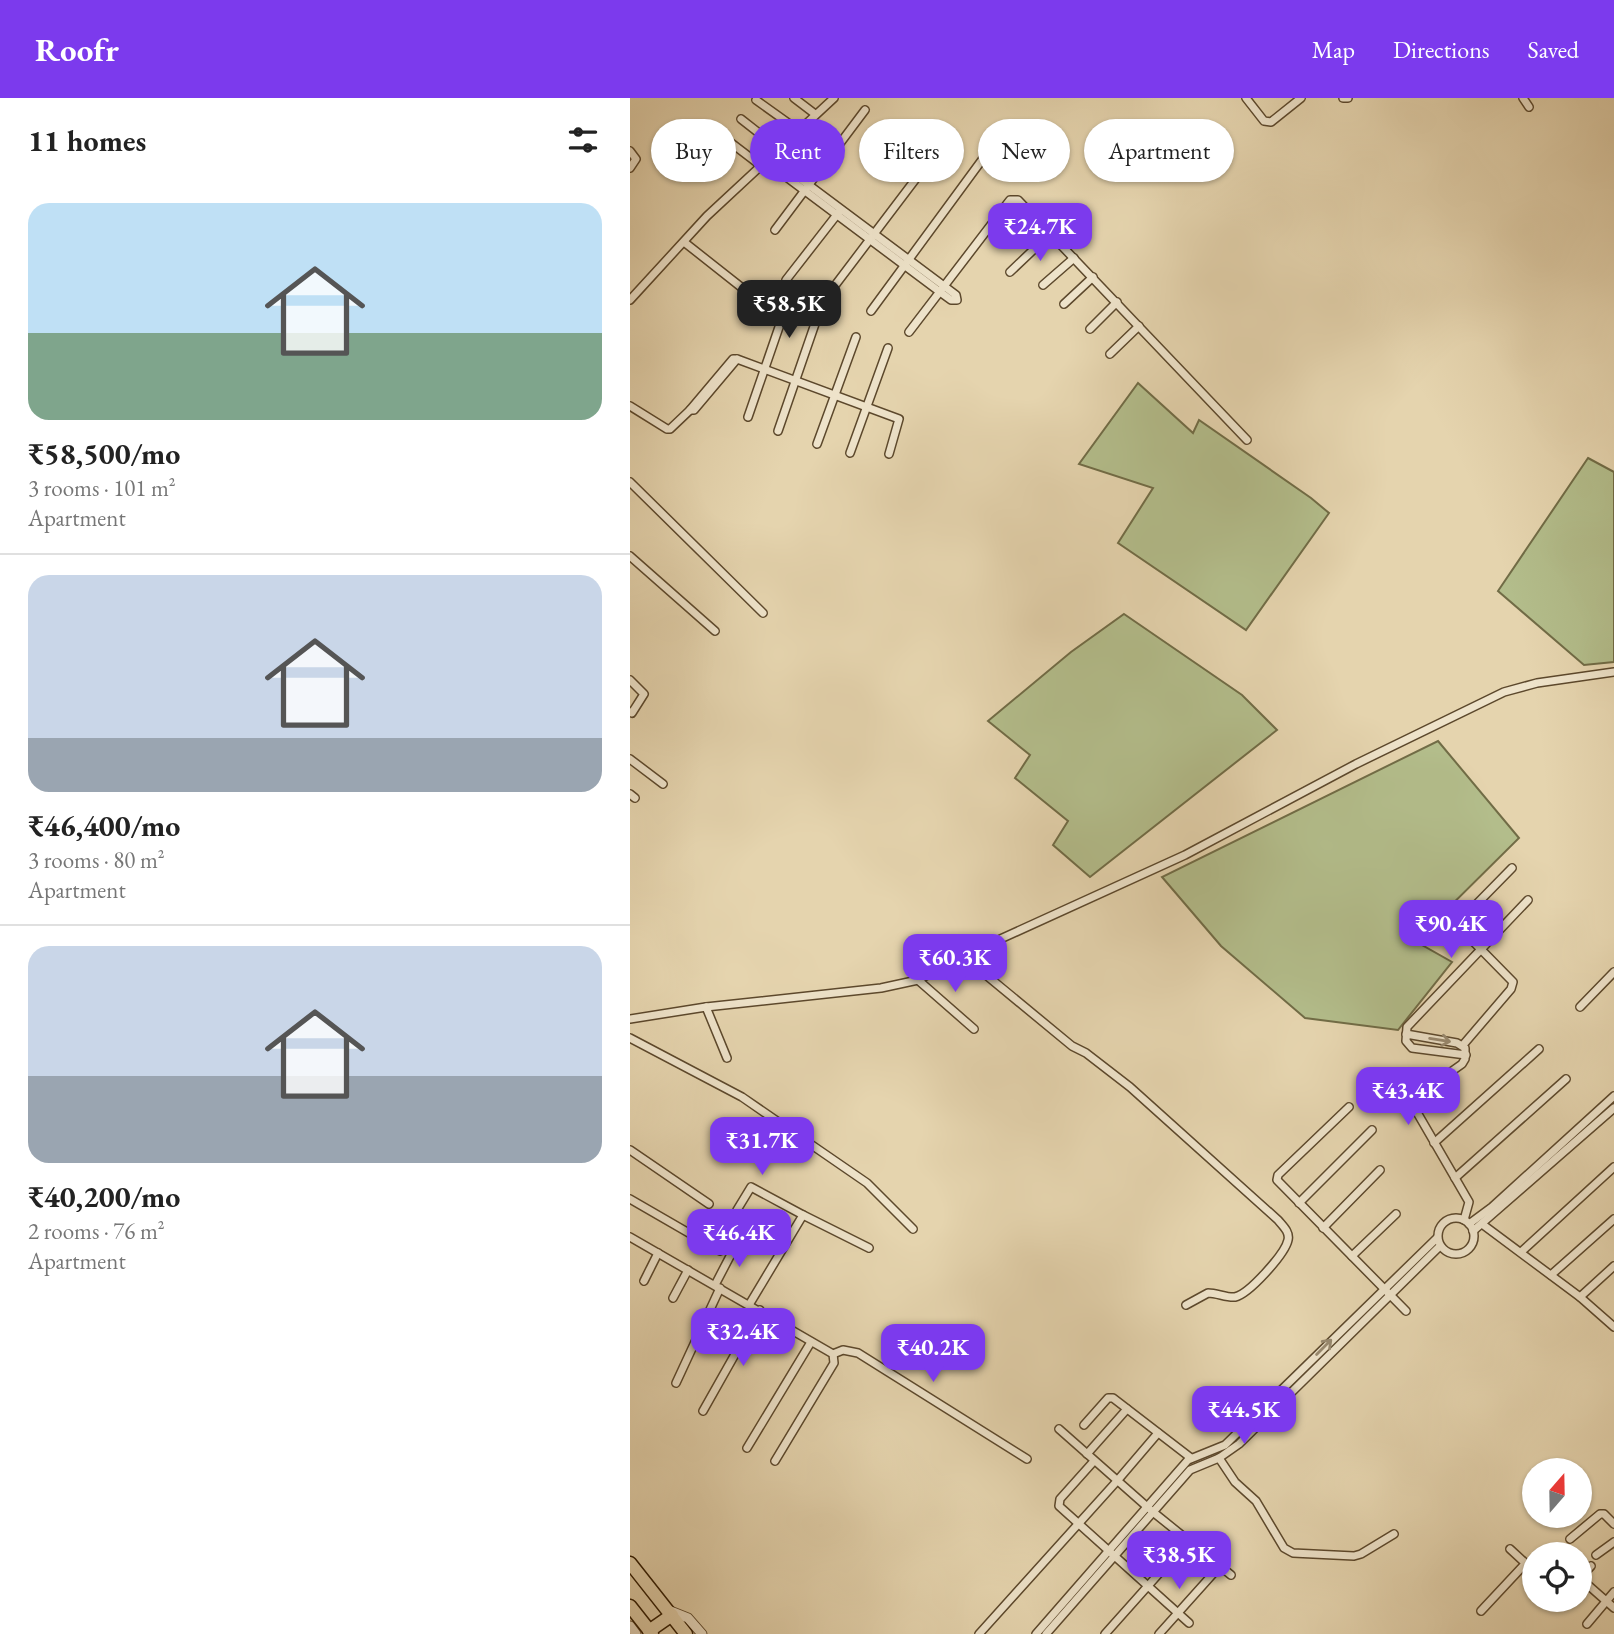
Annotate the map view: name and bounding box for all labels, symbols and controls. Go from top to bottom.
text: Roofr [35,28,119,71]
text: Map [1312,34,1355,65]
text: Directions [1393,34,1490,65]
text: Saved [1528,34,1579,65]
chip: Buy [651,119,736,182]
chip: Rent [750,119,845,182]
chip: Filters [859,119,964,182]
chip: New [978,119,1070,182]
chip: Apartment [1084,119,1234,182]
text: 11 homes [28,121,146,160]
icon: filters [564,121,602,159]
pin: ₹24.7K [983,204,1097,263]
text: ₹24.7K [1004,211,1076,241]
icon: home [252,248,378,374]
pin: ₹58.5K [732,280,846,340]
text: ₹58.5K [753,288,825,318]
text: ₹58,500/mo [28,434,180,473]
text: 3 rooms · 101 m² [28,473,176,503]
text: Apartment [28,503,126,533]
icon: home [252,620,378,746]
text: ₹46,400/mo [28,806,180,845]
text: 3 rooms · 80 m² [28,845,165,875]
text: Apartment [28,875,126,905]
pin: ₹90.4K [1394,900,1508,960]
text: ₹90.4K [1415,908,1487,938]
pin: ₹60.3K [898,934,1012,994]
text: ₹60.3K [919,942,991,972]
icon: home [252,991,378,1117]
one-way arrow [1428,1034,1451,1047]
pin: ₹43.4K [1351,1068,1465,1127]
text: ₹43.4K [1372,1075,1444,1105]
pin: ₹31.7K [705,1118,819,1177]
text: ₹31.7K [726,1125,798,1155]
text: ₹40,200/mo [28,1177,180,1216]
pin: ₹46.4K [682,1210,796,1269]
text: 2 rooms · 76 m² [28,1216,165,1246]
text: ₹46.4K [703,1217,775,1247]
text: Apartment [28,1246,126,1276]
pin: ₹32.4K [686,1308,800,1368]
text: ₹32.4K [707,1316,779,1346]
pin: ₹40.2K [876,1324,990,1384]
text: ₹40.2K [897,1332,969,1362]
one-way arrow [1316,1339,1333,1356]
pin: ₹44.5K [1187,1386,1301,1446]
text: ₹44.5K [1208,1394,1280,1424]
north arrow [1522,1458,1592,1528]
map controls [1522,1458,1592,1612]
pin: ₹38.5K [1122,1532,1236,1591]
text: ₹38.5K [1143,1539,1215,1569]
button: locate [1522,1542,1592,1612]

